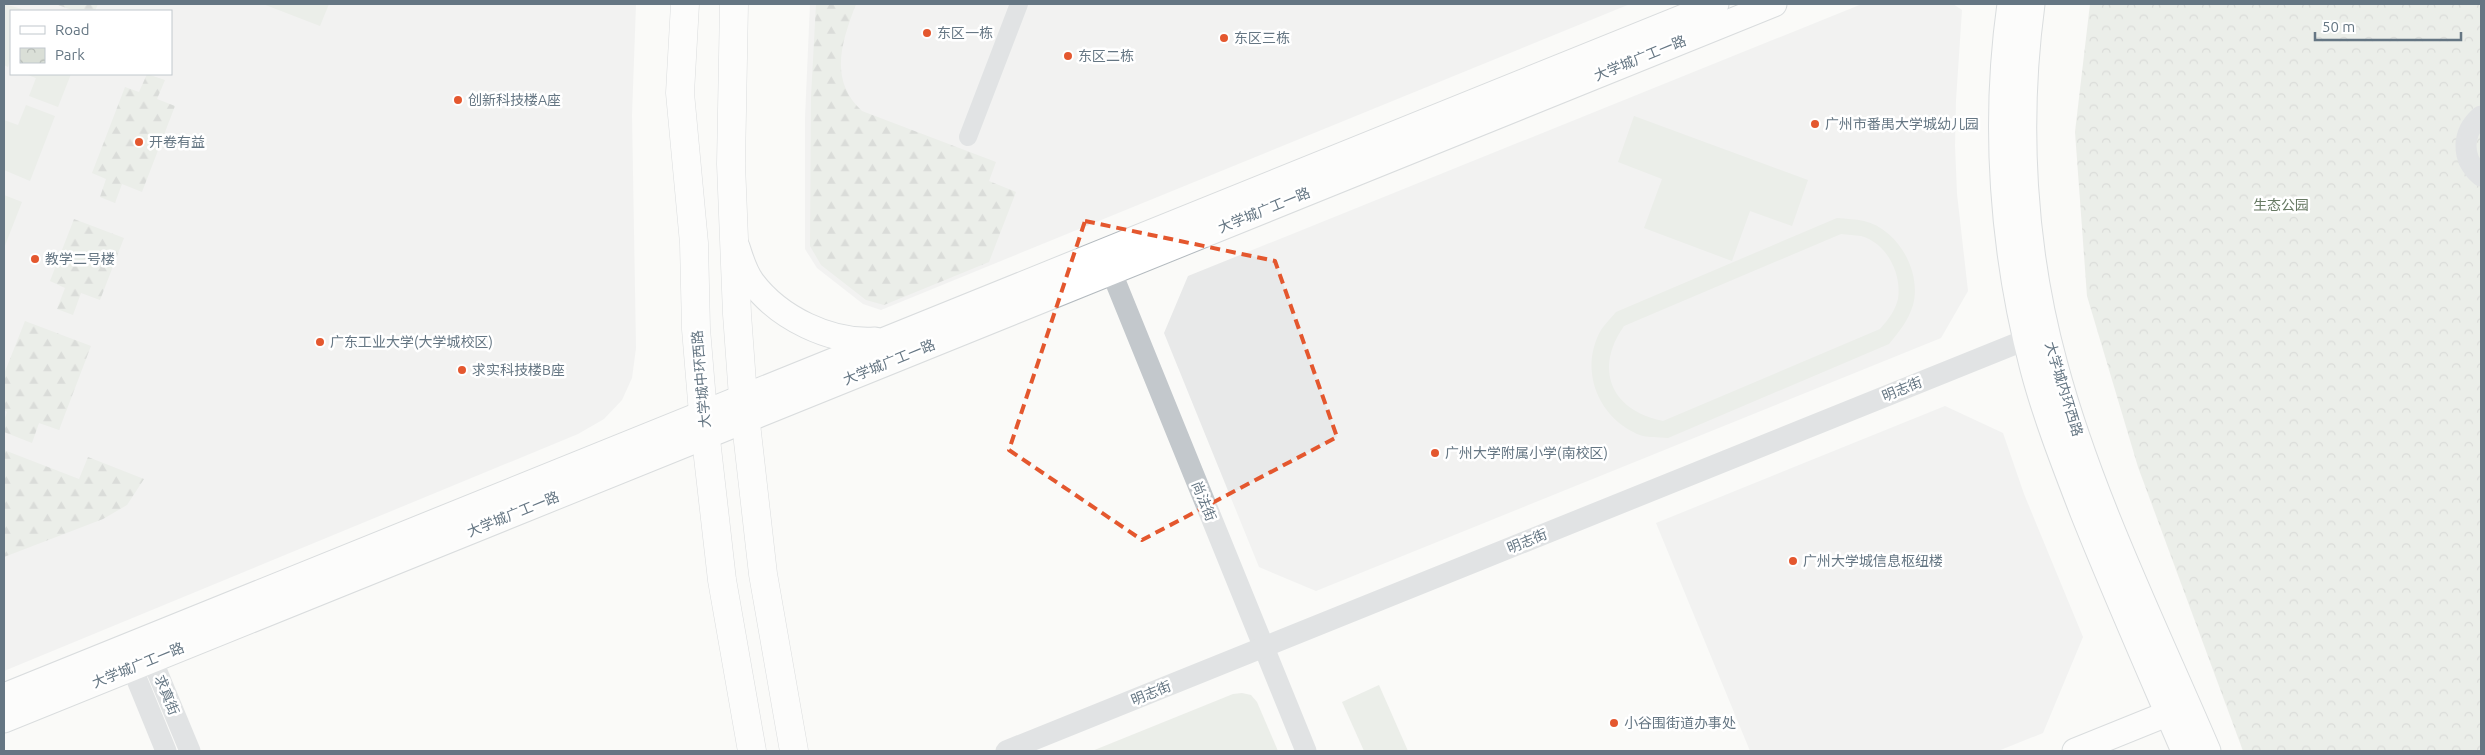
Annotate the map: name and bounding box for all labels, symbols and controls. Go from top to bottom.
legend [10,10,172,75]
scale bar [2315,10,2461,42]
text: 50 m [2322,18,2355,35]
text: Road [55,21,90,38]
place label: 东区一栋 [937,25,993,41]
marker: 东区一栋 [921,27,933,39]
place label: 东区三栋 [1234,30,1290,46]
marker: 东区三栋 [1218,32,1230,44]
street label: 大学城广工一路 [1592,32,1688,84]
text: Park [55,46,85,63]
place label: 东区二栋 [1078,48,1134,64]
marker: 东区二栋 [1062,50,1074,62]
place label: 创新科技楼A座 [468,92,561,108]
marker: 创新科技楼A座 [452,94,464,106]
place label: 广州市番禺大学城幼儿园 [1825,116,1979,132]
marker: 广州市番禺大学城幼儿园 [1809,118,1821,130]
place label: 开卷有益 [149,134,205,150]
marker: 开卷有益 [133,136,145,148]
street label: 大学城广工一路 [1216,184,1312,236]
park label: 生态公园 [2253,197,2309,213]
place label: 教学二号楼 [45,251,115,267]
marker: 教学二号楼 [29,253,41,265]
street label: 大学城中环西路 [689,329,713,429]
place label: 广东工业大学(大学城校区) [330,334,493,350]
marker: 广东工业大学(大学城校区) [314,336,326,348]
street label: 大学城广工一路 [841,336,937,388]
street label: 大学城内环西路 [2042,340,2086,438]
place label: 求实科技楼B座 [472,362,565,378]
marker: 求实科技楼B座 [456,364,468,376]
street label: 明志街 [1880,374,1924,404]
place label: 广州大学附属小学(南校区) [1445,445,1608,461]
marker: 广州大学附属小学(南校区) [1429,447,1441,459]
street label: 尚法街 [1189,479,1219,523]
street label: 大学城广工一路 [465,488,561,540]
street label: 明志街 [1505,526,1549,556]
place label: 广州大学城信息枢纽楼 [1803,553,1943,569]
marker: 广州大学城信息枢纽楼 [1787,555,1799,567]
street label: 大学城广工一路 [90,639,186,691]
street label: 求真街 [152,673,182,717]
street label: 明志街 [1129,678,1173,708]
place label: 小谷围街道办事处 [1624,715,1736,731]
marker: 小谷围街道办事处 [1608,717,1620,729]

